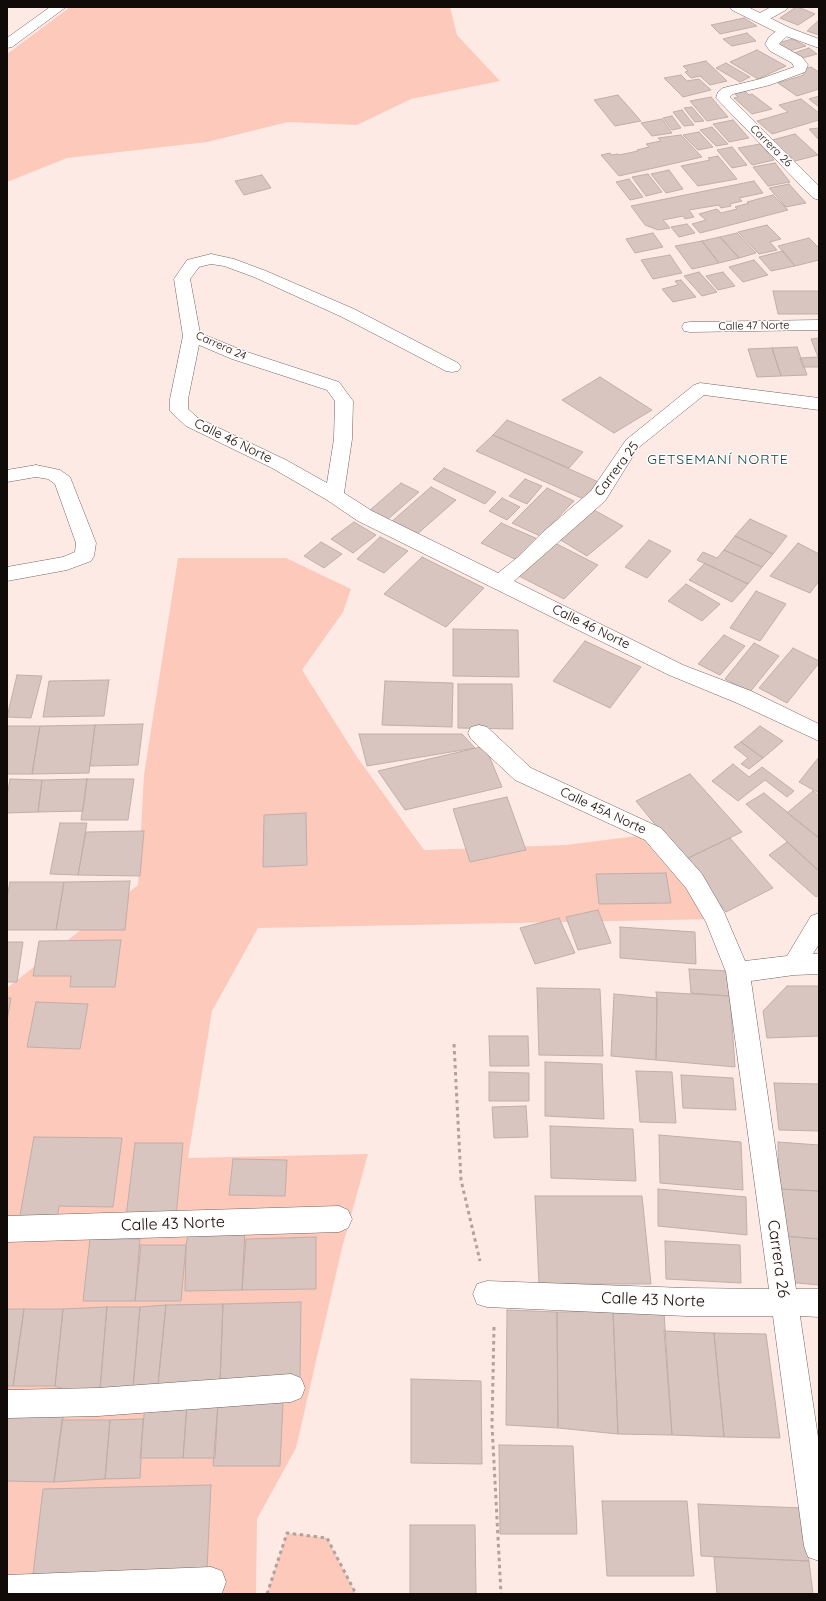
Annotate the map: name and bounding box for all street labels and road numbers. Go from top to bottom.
street label: Carrera 26 [747,122,795,170]
street label: Calle 47 Norte [718,319,790,333]
street label: Carrera 24 [194,329,248,363]
street label: Calle 46 Norte [192,415,274,467]
street label: Carrera 25 [592,439,642,499]
street label: Calle 46 Norte [550,601,632,653]
street label: Calle 45A Norte [558,784,648,838]
street label: Calle 43 Norte [121,1213,225,1235]
street label: Carrera 26 [763,1219,793,1299]
street label: Calle 43 Norte [601,1289,705,1311]

